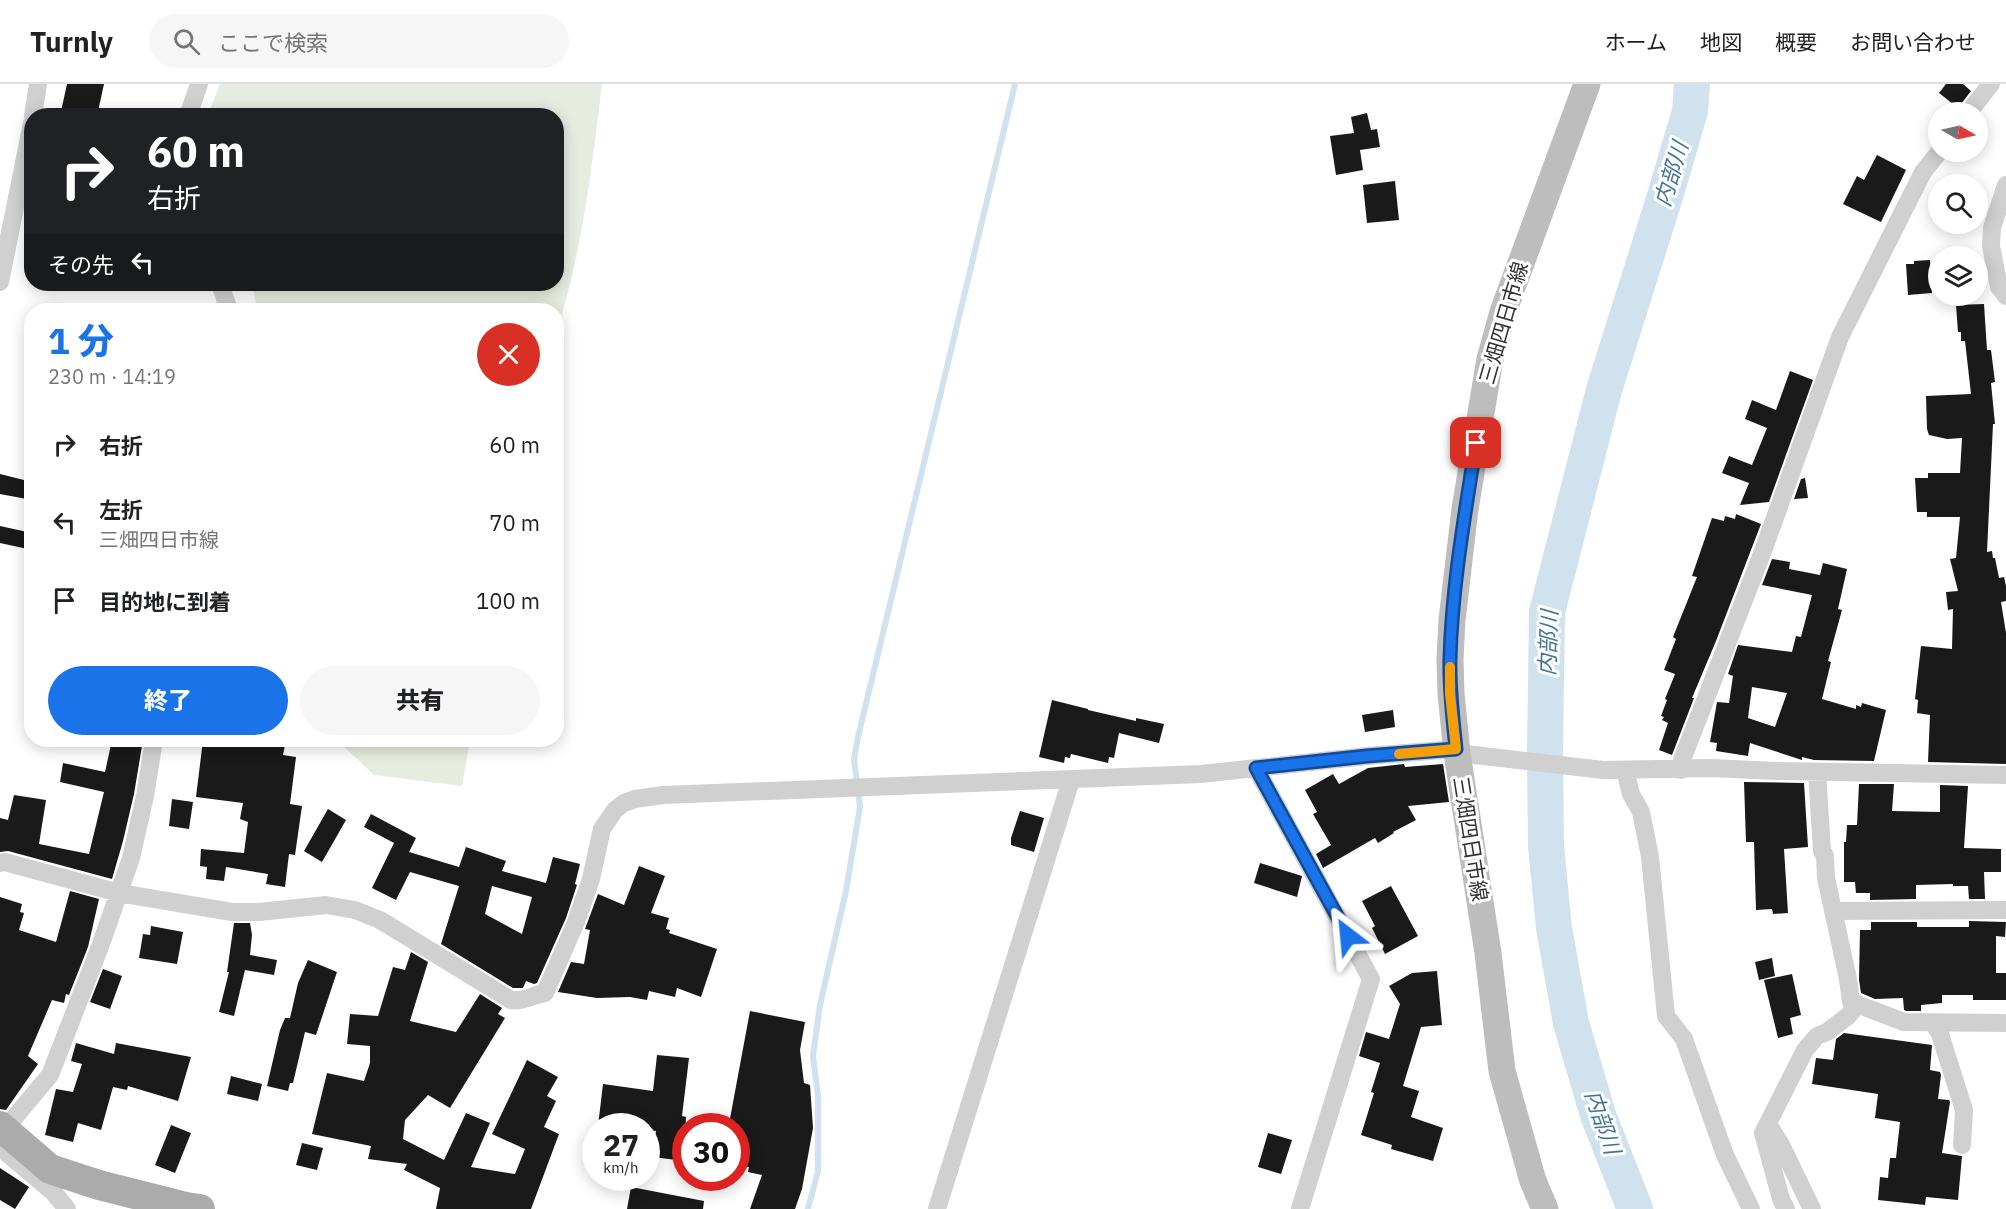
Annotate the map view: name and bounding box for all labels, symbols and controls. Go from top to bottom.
search box [149,14,569,68]
text: Turnly [30,23,113,60]
icon: search [170,25,203,58]
text: ここで検索 [218,28,328,57]
text: ホーム [1605,28,1667,56]
text: 地図 [1700,28,1742,56]
text: 概要 [1775,28,1817,56]
text: お問い合わせ [1850,28,1976,56]
north arrow [1928,102,1988,162]
map controls [1928,102,1988,306]
text: 60 m [147,124,245,179]
icon: right [48,132,126,210]
water label: 内部川 [1647,136,1695,210]
button: search [1928,174,1988,234]
text: 右折 [147,180,201,215]
icon: left [126,246,159,279]
button: layers [1928,246,1988,306]
text: その先 [48,250,114,279]
street label: 三畑四日市線 [1472,258,1534,387]
text: 1 分 [48,317,114,364]
button: close [477,323,540,386]
text: 230 m · 14:19 [48,363,176,390]
pin [1450,417,1501,468]
icon: arrive [1459,426,1492,459]
icon: right [48,428,81,461]
text: 60 m [489,430,540,459]
text: 右折 [99,431,143,460]
text: 左折 [99,495,143,524]
icon: left [48,506,81,539]
text: 70 m [489,508,540,537]
text: 三畑四日市線 [99,526,219,553]
icon: arrive [48,584,81,617]
text: 100 m [476,586,540,615]
text: 目的地に到着 [99,587,231,616]
water label: 内部川 [1532,608,1563,676]
button: 終了 [48,666,288,735]
button: 共有 [300,666,540,735]
street label: 三畑四日市線 [1447,774,1495,903]
position arrow [1316,904,1380,968]
water label: 内部川 [1579,1086,1629,1160]
speed limit sign: 30 [672,1113,750,1191]
text: 27 [603,1125,639,1164]
text: km/h [603,1158,639,1177]

